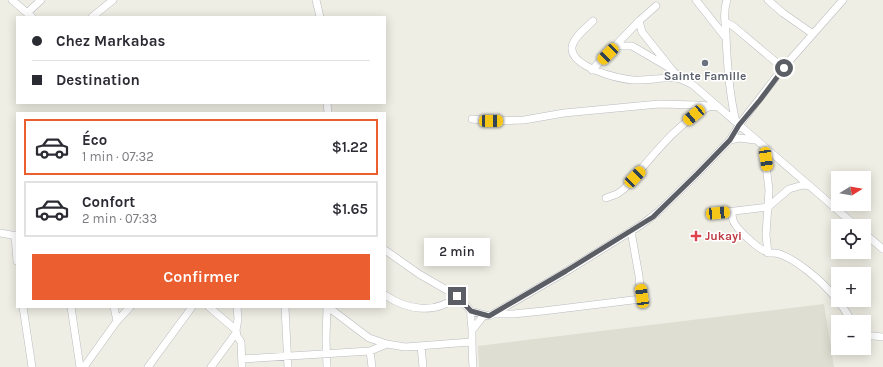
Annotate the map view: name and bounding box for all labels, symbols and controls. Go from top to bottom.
text: Chez Markabas [56,32,165,50]
car [595,41,621,67]
marker: Sainte Famille [700,58,710,68]
route start [775,59,793,77]
place label: Sainte Famille [664,69,746,83]
text: Destination [56,71,140,89]
car [681,103,707,127]
car [479,115,503,127]
icon: car [34,129,70,165]
text: Éco [82,131,107,149]
text: $1.22 [332,138,368,156]
car [758,146,774,172]
text: 1 min · 07:32 [82,149,154,164]
car [622,164,648,190]
north arrow [831,171,871,211]
map controls [831,171,871,355]
icon: car [34,191,70,227]
text: Confort [82,193,135,211]
text: $1.65 [332,200,368,218]
car [706,206,730,220]
text: 2 min · 07:33 [82,211,157,226]
button: locate [831,219,871,259]
place label: Jukayi [705,229,742,243]
marker: Jukayi [690,230,702,242]
callout: 2 min [424,238,490,266]
text: 2 min [439,244,475,259]
button: Confirmer [32,254,370,300]
button: + [831,267,871,307]
car [634,283,650,309]
route end [448,287,466,305]
button: − [831,315,871,355]

